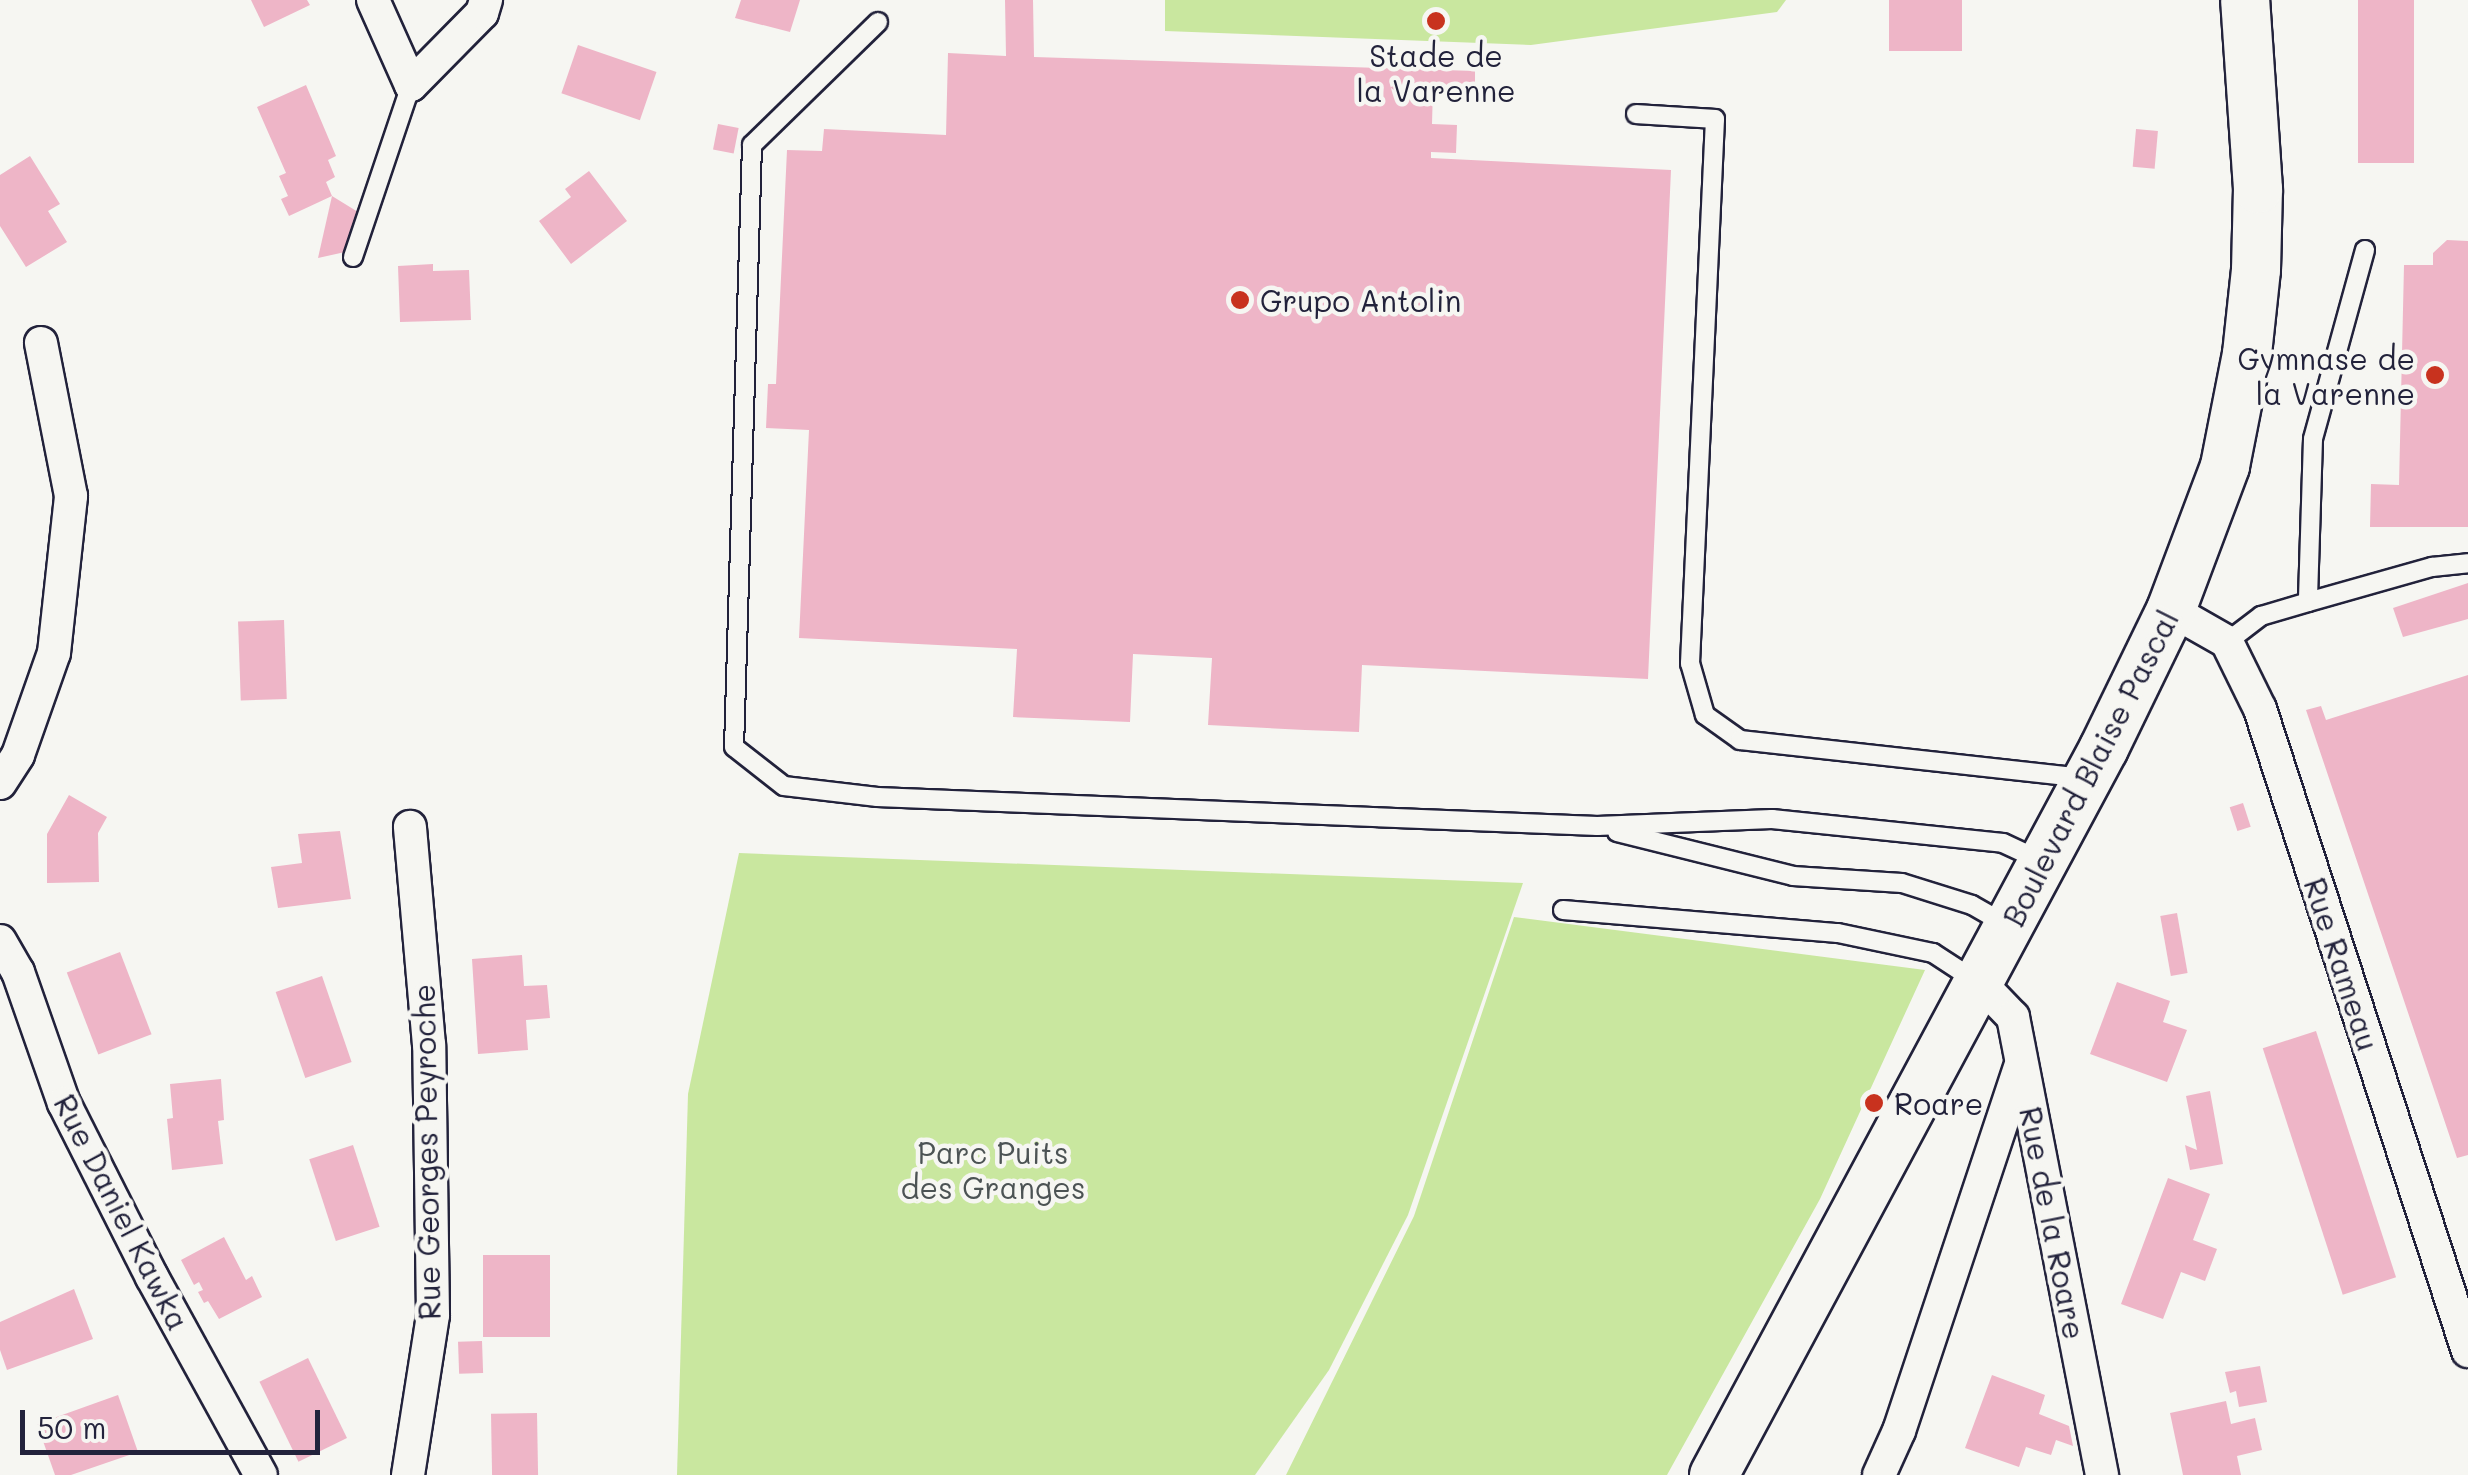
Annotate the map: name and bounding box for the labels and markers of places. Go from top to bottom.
marker: Stade de la Varenne [1425,10,1447,32]
place label: Stade de la Varenne [1356,37,1516,108]
place label: Grupo Antolin [1260,282,1461,318]
marker: Grupo Antolin [1229,289,1251,311]
place label: Gymnase de la Varenne [2238,340,2415,410]
marker: Gymnase de la Varenne [2424,364,2446,386]
place label: Roare [1894,1085,1983,1121]
marker: Roare [1863,1092,1885,1114]

